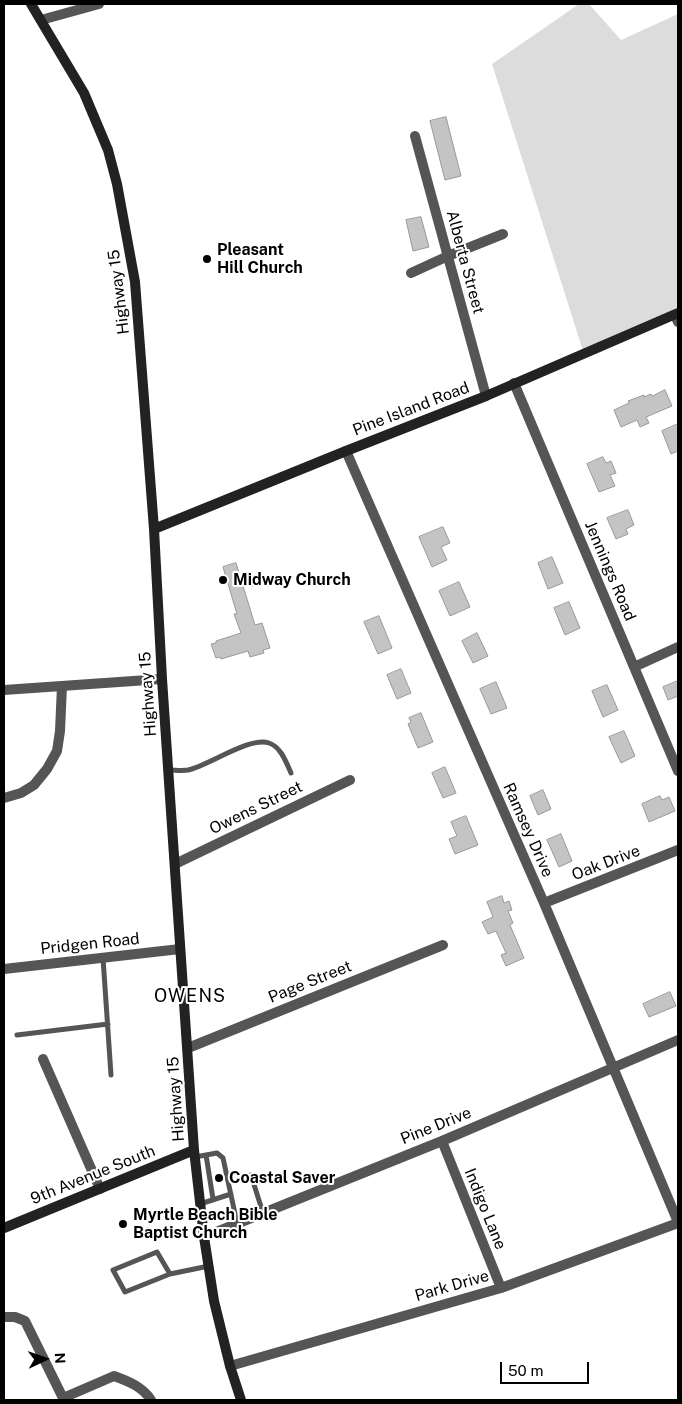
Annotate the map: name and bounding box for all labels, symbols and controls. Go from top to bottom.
street label: Alberta Street [442,208,488,316]
place label: Pleasant Hill Church [217,240,303,278]
street label: Highway 15 [104,249,134,335]
marker: Pleasant Hill Church [201,253,213,265]
street label: Pine Island Road [350,378,472,440]
street label: Jennings Road [580,518,640,624]
place label: Midway Church [233,570,351,590]
marker: Midway Church [217,574,229,586]
street label: Highway 15 [135,651,161,737]
street label: Owens Street [206,777,306,839]
street label: Ramsey Drive [499,780,557,880]
street label: Oak Drive [569,841,643,885]
street label: Pridgen Road [39,929,141,959]
street label: Page Street [265,957,355,1007]
district label: OWENS [153,985,227,1007]
street label: Highway 15 [163,1056,189,1142]
street label: Pine Drive [398,1103,474,1149]
street label: 9th Avenue South [28,1141,158,1209]
street label: Indigo Lane [460,1165,510,1253]
place label: Coastal Saver [229,1168,335,1188]
marker: Coastal Saver [213,1172,225,1184]
place label: Myrtle Beach Bible Baptist Church [133,1205,278,1243]
marker: Myrtle Beach Bible Baptist Church [117,1218,129,1230]
street label: Park Drive [413,1266,491,1306]
north arrow [20,1334,70,1384]
text: N [52,1352,68,1364]
scale bar [502,1352,591,1384]
text: 50 m [508,1362,543,1379]

